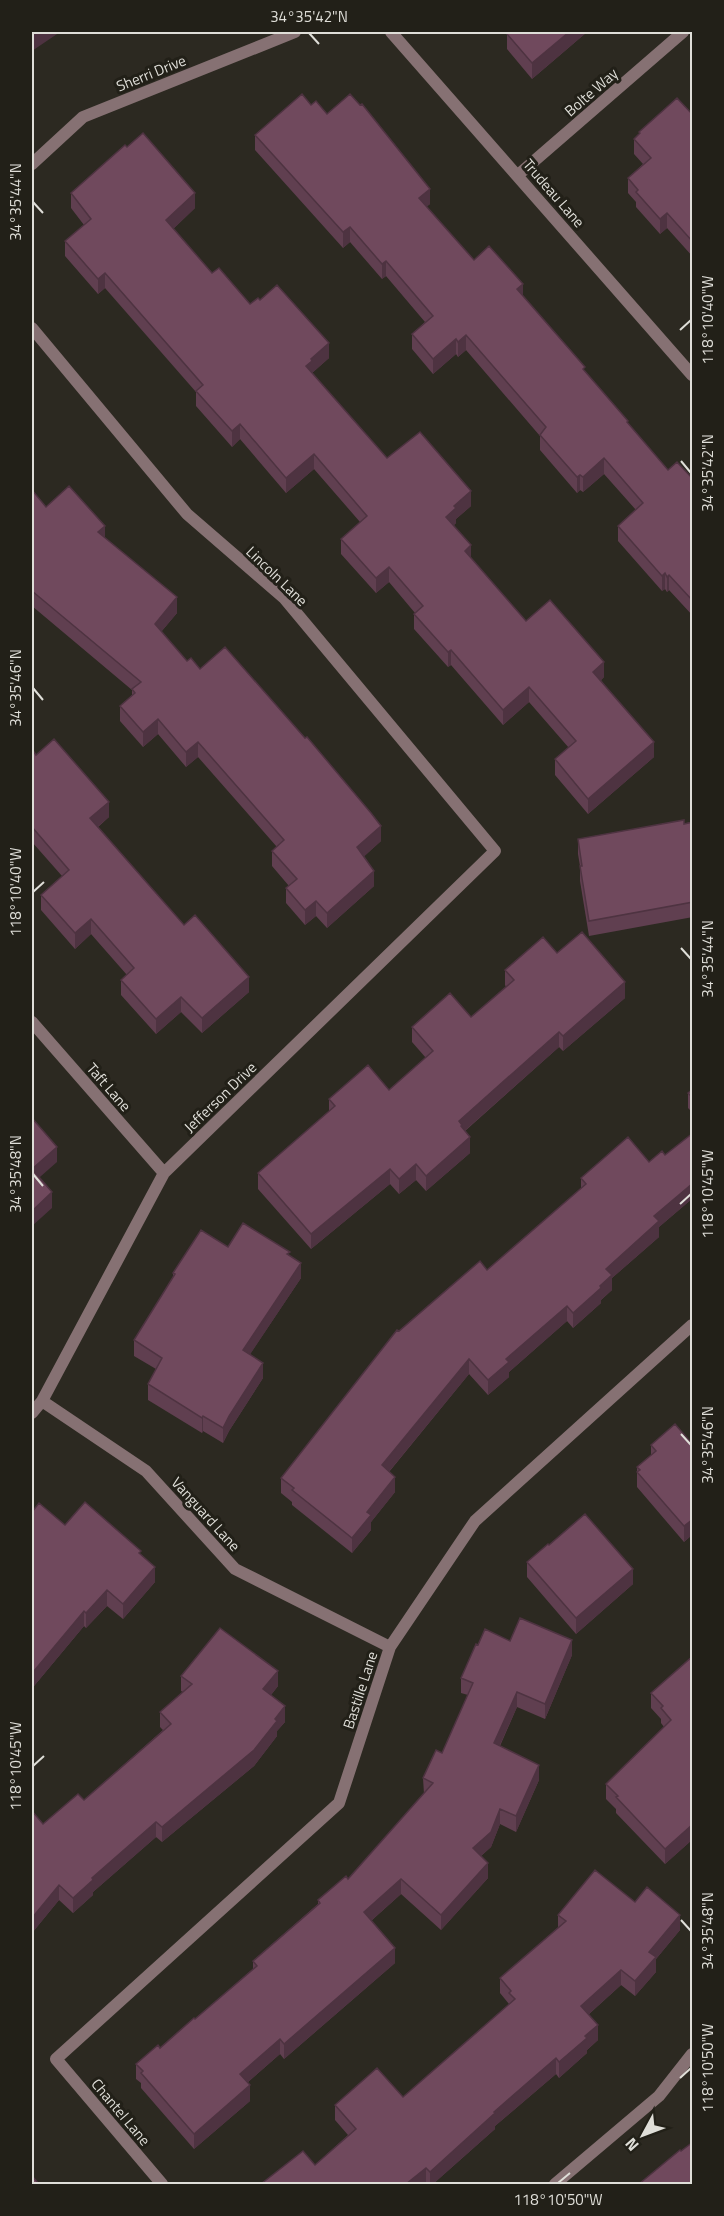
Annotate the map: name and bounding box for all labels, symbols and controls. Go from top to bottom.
text: 34°35'42"N [270,5,348,28]
street label: Sherri Drive [113,49,189,97]
street label: Bolte Way [559,62,623,122]
street label: Trudeau Lane [518,154,590,232]
text: 34°35'44"N [4,163,27,241]
text: 118°10'40"W [696,275,719,365]
text: 34°35'42"N [696,434,719,512]
street label: Lincoln Lane [241,541,313,611]
text: 34°35'46"N [4,649,27,727]
text: 118°10'40"W [4,847,27,937]
text: 34°35'44"N [696,920,719,998]
street label: Jefferson Drive [178,1056,262,1138]
street label: Taft Lane [81,1058,137,1116]
text: 34°35'48"N [4,1135,27,1213]
text: 118°10'45"W [696,1149,719,1239]
text: 34°35'46"N [696,1406,719,1484]
street label: Vanguard Lane [166,1472,246,1556]
street label: Bastille Lane [337,1648,383,1732]
text: 118°10'45"W [4,1721,27,1811]
text: 34°35'48"N [696,1892,719,1970]
text: 118°10'50"W [696,2023,719,2113]
street label: Chantel Lane [86,2073,156,2151]
north arrow [613,2105,673,2165]
text: N [619,2133,644,2157]
text: 118°10'50"W [513,2188,603,2211]

